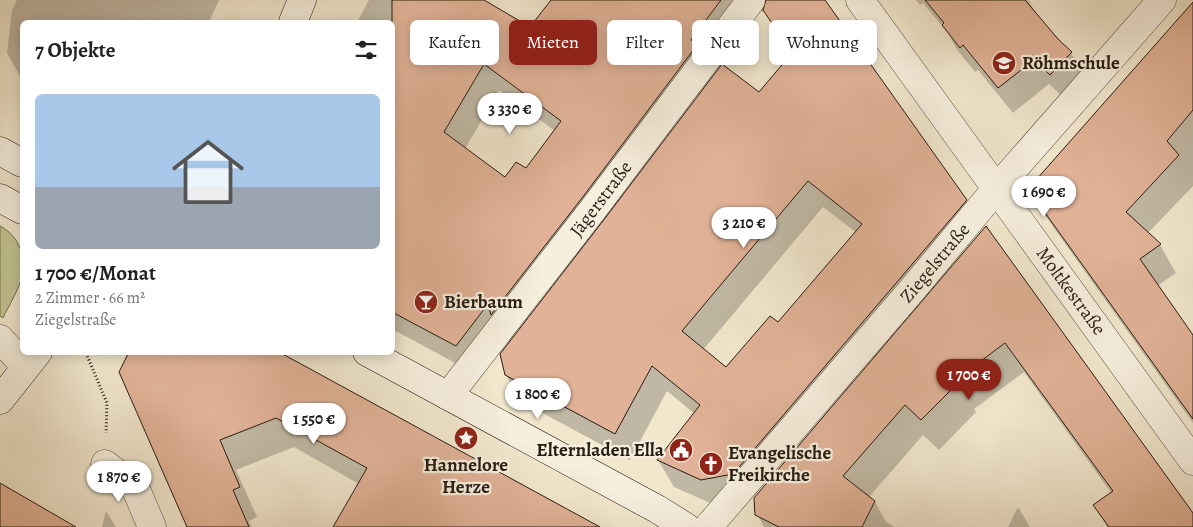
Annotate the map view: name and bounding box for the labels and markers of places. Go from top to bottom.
school or university icon: Röhmschule [991,50,1017,76]
place label: Röhmschule [1022,50,1120,76]
pin: 3 330 € [464,92,556,135]
pin: 1 690 € [998,176,1090,218]
pin: 3 210 € [698,206,790,249]
bar icon: Bierbaum [413,289,439,315]
place label: Bierbaum [444,289,523,315]
pin: 1 700 € [923,358,1015,401]
pin: 1 800 € [492,378,584,420]
pin: 1 550 € [268,402,360,445]
place icon: Hannelore Herze [453,425,479,451]
place label: Elternladen Ella [536,437,665,463]
public building icon: Elternladen Ella [668,437,694,463]
place label: Evangelische Freikirche [728,440,831,488]
church icon: Evangelische Freikirche [698,451,724,477]
place label: Hannelore Herze [424,452,508,500]
pin: 1 870 € [73,460,165,503]

